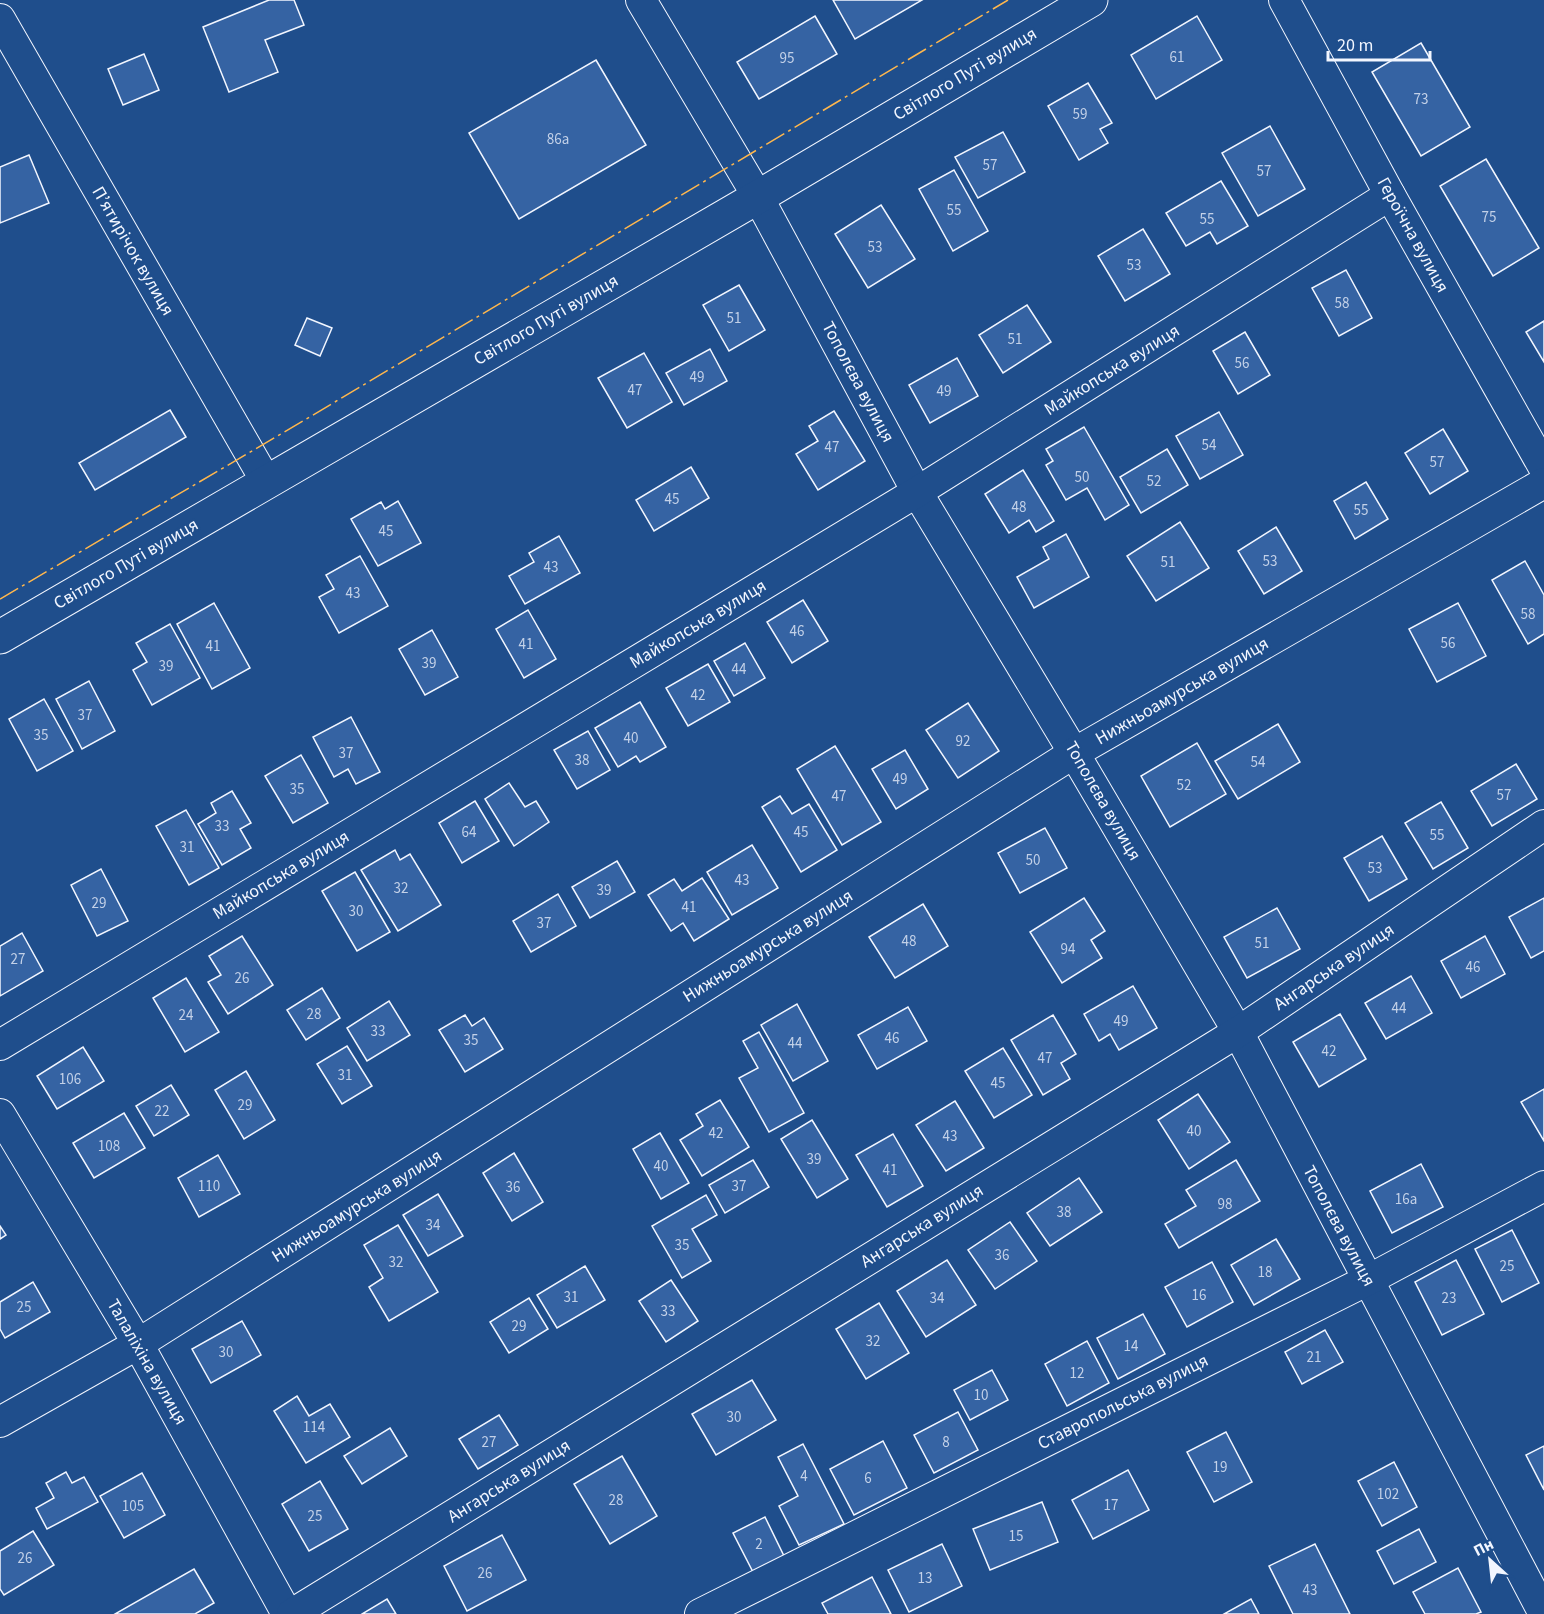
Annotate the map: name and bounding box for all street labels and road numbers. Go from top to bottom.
street label: Світлого Путі вулиця [889,21,1041,127]
street label: Героїчна вулиця [1371,173,1455,297]
street label: П’ятирічок вулиця [86,182,180,320]
street label: Світлого Путі вулиця [469,268,623,372]
street label: Тополєва вулиця [816,317,900,447]
street label: Майкопська вулиця [1039,318,1185,422]
street label: Світлого Путі вулиця [49,512,203,616]
street label: Майкопська вулиця [625,573,771,675]
street label: Нижньоамурська вулиця [1091,631,1273,751]
street label: Тополєва вулиця [1059,737,1147,865]
street label: Майкопська вулиця [208,824,354,926]
street label: Нижньоамурська вулиця [678,883,858,1009]
street label: Ангарська вулиця [1269,917,1399,1017]
street label: Нижньоамурська вулиця [267,1143,447,1269]
street label: Тополєва вулиця [1297,1161,1381,1291]
street label: Ангарська вулиця [856,1178,988,1274]
street label: Талаліхіна вулиця [101,1294,193,1430]
street label: Ставропольська вулиця [1033,1348,1213,1456]
street label: Ангарська вулиця [443,1433,575,1529]

